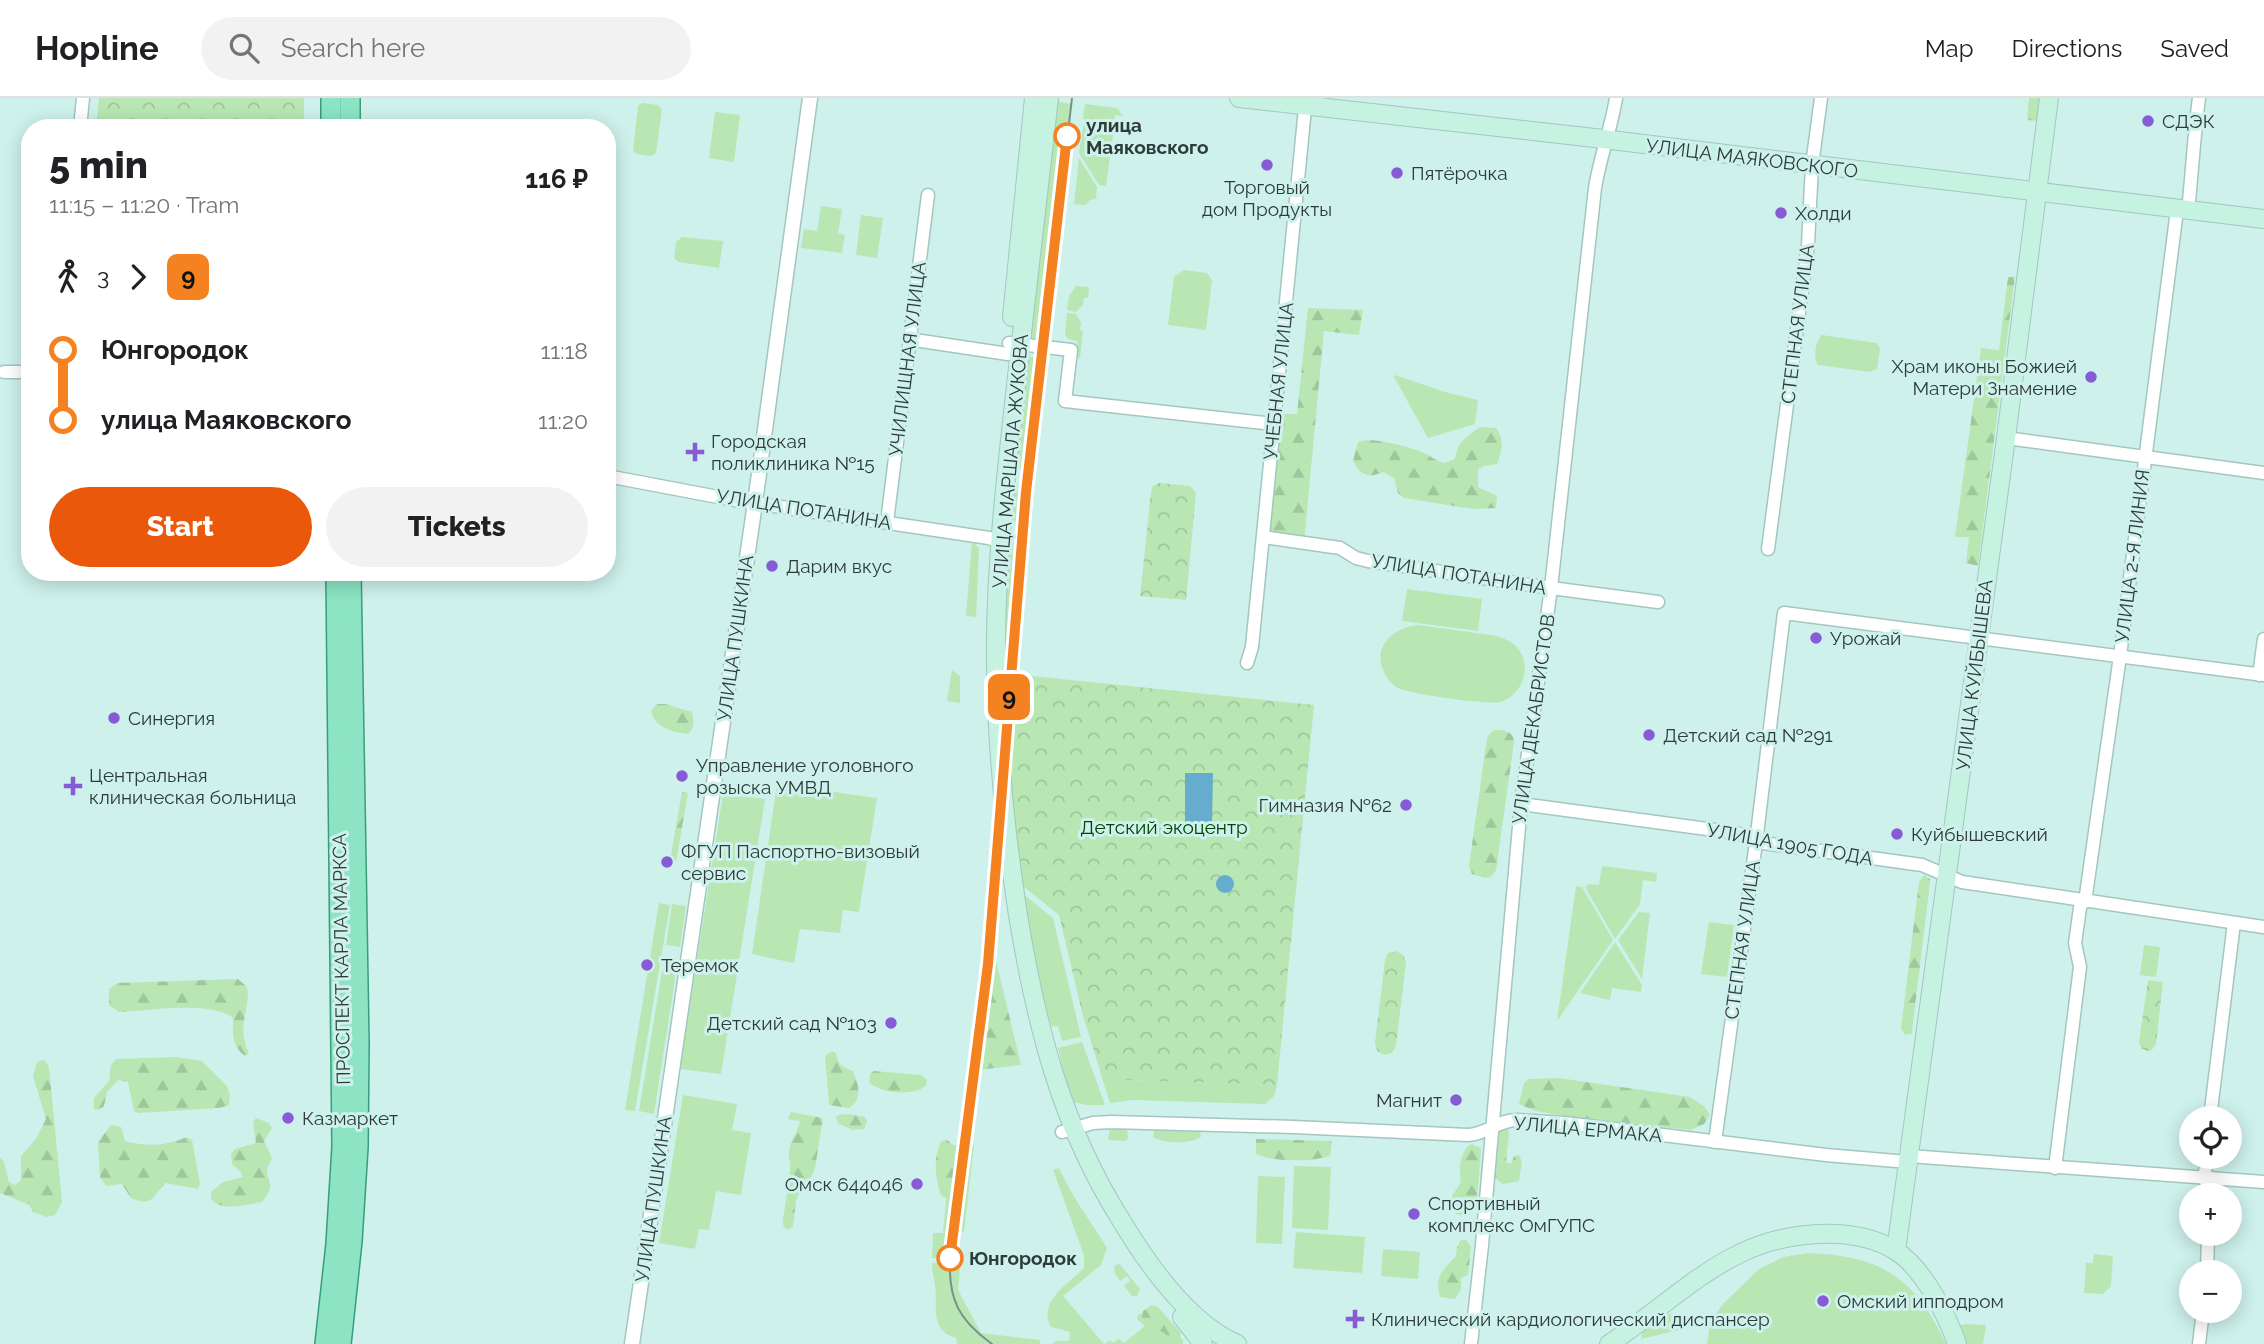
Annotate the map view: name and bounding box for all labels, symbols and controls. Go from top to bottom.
search box [201,17,691,80]
text: Hopline [35,29,159,68]
icon: search [225,29,263,67]
text: Search here [281,33,425,63]
text: Map [1925,34,1974,63]
text: Directions [2012,34,2122,63]
text: Saved [2160,34,2229,63]
place label: СДЭК [2162,110,2215,132]
marker: СДЭК [2140,113,2156,129]
place label: улица Маяковского [1086,114,1209,158]
marker: улица Маяковского [1054,123,1080,149]
street label: УЛИЦА МАЯКОВСКОГО [1645,134,1859,182]
text: 5 min [49,142,148,187]
marker: Торговый дом Продукты [1259,157,1275,173]
place label: Пятёрочка [1411,162,1508,184]
text: 116 ₽ [525,164,588,194]
marker: Пятёрочка [1389,165,1405,181]
place label: Торговый дом Продукты [1202,176,1332,220]
text: 11:15 – 11:20 · Tram [49,191,239,218]
place label: Холди [1795,202,1851,224]
marker: Холди [1773,205,1789,221]
street label: СТЕПНАЯ УЛИЦА [1776,243,1818,405]
icon: walk [49,258,87,296]
icon: forward [119,258,157,296]
street label: УЧИЛИЩНАЯ УЛИЦА [884,260,930,458]
text: 9 [181,262,195,291]
text: 3 [97,263,109,290]
street label: УЧЕБНАЯ УЛИЦА [1259,301,1297,461]
street label: УЛИЦА МАРШАЛА ЖУКОВА [988,333,1032,589]
text: Юнгородок [101,335,249,365]
text: 11:18 [541,337,588,364]
place label: Храм иконы Божией Матери Знамение [1892,355,2077,399]
marker: Храм иконы Божией Матери Знамение [2083,369,2099,385]
text: улица Маяковского [101,405,352,435]
text: 11:20 [538,407,588,434]
place label: Городская поликлиника №15 [711,430,875,474]
marker: Городская поликлиника №15 [685,442,705,462]
street label: УЛИЦА 2-Я ЛИНИЯ [2110,468,2154,644]
street label: УЛИЦА ПОТАНИНА [715,484,893,534]
button: Start [49,487,312,567]
button: Tickets [326,487,588,567]
street label: УЛИЦА ПОТАНИНА [1370,549,1548,599]
street label: УЛИЦА ПУШКИНА [712,553,758,723]
place label: Дарим вкус [786,555,892,577]
marker: Дарим вкус [764,558,780,574]
street label: УЛИЦА КУЙБЫШЕВА [1951,578,1997,772]
street label: УЛИЦА ДЕКАБРИСТОВ [1507,613,1559,825]
place label: Урожай [1830,627,1901,649]
marker: Урожай [1808,630,1824,646]
line badge: 9 [986,674,1032,720]
text: 9 [1002,682,1016,711]
place label: Синергия [128,707,215,729]
marker: Синергия [106,710,122,726]
place label: Детский сад №291 [1663,724,1833,746]
marker: Детский сад №291 [1641,727,1657,743]
place label: Управление уголовного розыска УМВД [696,754,914,798]
place label: Центральная клиническая больница [89,764,296,808]
marker: Управление уголовного розыска УМВД [674,768,690,784]
marker: Центральная клиническая больница [63,776,83,796]
place label: Гимназия №62 [1258,794,1392,816]
marker: Гимназия №62 [1398,797,1414,813]
park label: Детский экоцентр [1080,816,1248,838]
street label: УЛИЦА 1905 ГОДА [1705,819,1875,869]
place label: Куйбышевский [1911,823,2048,845]
marker: Куйбышевский [1889,826,1905,842]
street label: ПРОСПЕКТ КАРЛА МАРКСА [328,833,354,1085]
place label: ФГУП Паспортно-визовый сервис [681,840,920,884]
marker: ФГУП Паспортно-визовый сервис [659,854,675,870]
street label: СТЕПНАЯ УЛИЦА [1720,859,1764,1021]
place label: Теремок [661,954,739,976]
marker: Теремок [639,957,655,973]
place label: Детский сад №103 [707,1012,877,1034]
marker: Детский сад №103 [883,1015,899,1031]
place label: Магнит [1376,1089,1442,1111]
marker: Магнит [1448,1092,1464,1108]
map controls [2179,1106,2242,1323]
button: locate [2179,1106,2242,1169]
place label: Казмаркет [302,1107,398,1129]
marker: Казмаркет [280,1110,296,1126]
street label: УЛИЦА ЕРМАКА [1513,1112,1663,1146]
street label: УЛИЦА ПУШКИНА [630,1114,676,1284]
place label: Омск 644046 [785,1173,903,1195]
marker: Омск 644046 [909,1176,925,1192]
button: + [2179,1183,2242,1246]
place label: Спортивный комплекс ОмГУПС [1428,1192,1595,1236]
marker: Спортивный комплекс ОмГУПС [1406,1206,1422,1222]
marker: Юнгородок [937,1245,963,1271]
place label: Юнгородок [969,1247,1077,1269]
button: − [2179,1260,2242,1323]
place label: Омский ипподром [1837,1290,2004,1312]
marker: Омский ипподром [1815,1293,1831,1309]
place label: Клинический кардиологический диспансер [1371,1308,1770,1330]
marker: Клинический кардиологический диспансер [1345,1309,1365,1329]

